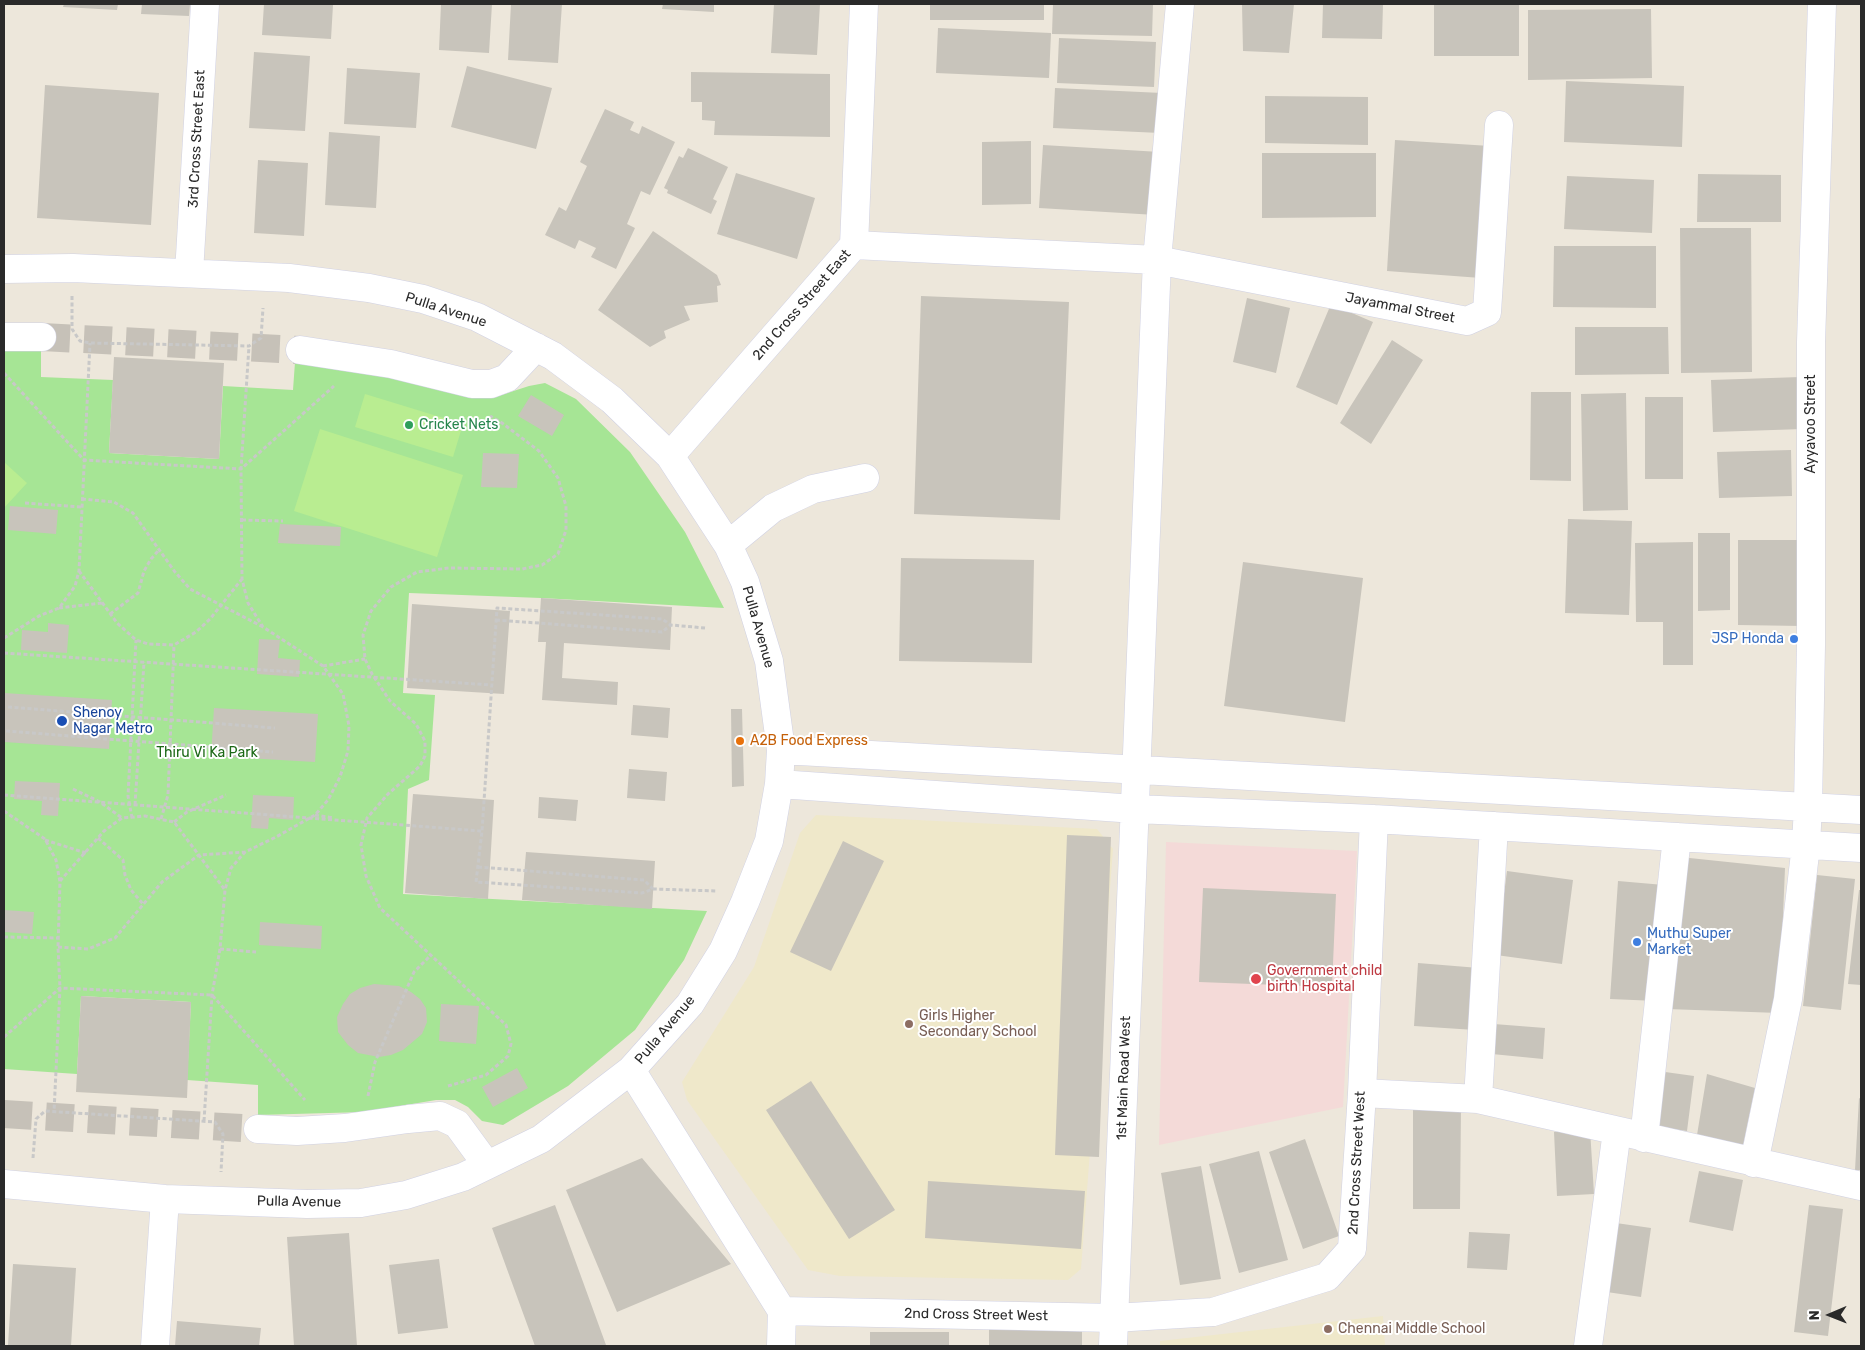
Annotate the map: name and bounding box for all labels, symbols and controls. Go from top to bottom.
street label: 3rd Cross Street East [185,69,209,209]
street label: 2nd Cross Street East [749,246,855,364]
street label: Pulla Avenue [403,289,489,331]
street label: Jayammal Street [1344,289,1456,327]
street label: Ayyavoo Street [1803,374,1819,474]
place label: Cricket Nets [419,417,498,433]
marker: Cricket Nets [403,419,415,431]
street label: Pulla Avenue [738,584,778,670]
place label: JSP Honda [1711,631,1784,647]
marker: JSP Honda [1788,633,1800,645]
place label: Shenoy Nagar Metro [73,705,153,738]
marker: Shenoy Nagar Metro [55,714,69,728]
place label: A2B Food Express [750,733,868,749]
marker: A2B Food Express [734,735,746,747]
park label: Thiru Vi Ka Park [156,745,258,761]
place label: Muthu Super Market [1647,926,1731,959]
marker: Muthu Super Market [1631,936,1643,948]
place label: Government child birth Hospital [1267,963,1382,996]
marker: Government child birth Hospital [1249,972,1263,986]
street label: Pulla Avenue [631,992,699,1068]
place label: Girls Higher Secondary School [919,1008,1037,1040]
street label: 1st Main Road West [1113,1016,1135,1140]
marker: Girls Higher Secondary School [903,1018,915,1030]
street label: 2nd Cross Street West [1345,1091,1369,1235]
street label: Pulla Avenue [257,1193,341,1211]
north arrow [1805,1290,1855,1340]
street label: 2nd Cross Street West [904,1305,1048,1325]
text: N [1806,1310,1823,1320]
place label: Chennai Middle School [1338,1321,1485,1337]
marker: Chennai Middle School [1322,1323,1334,1335]

